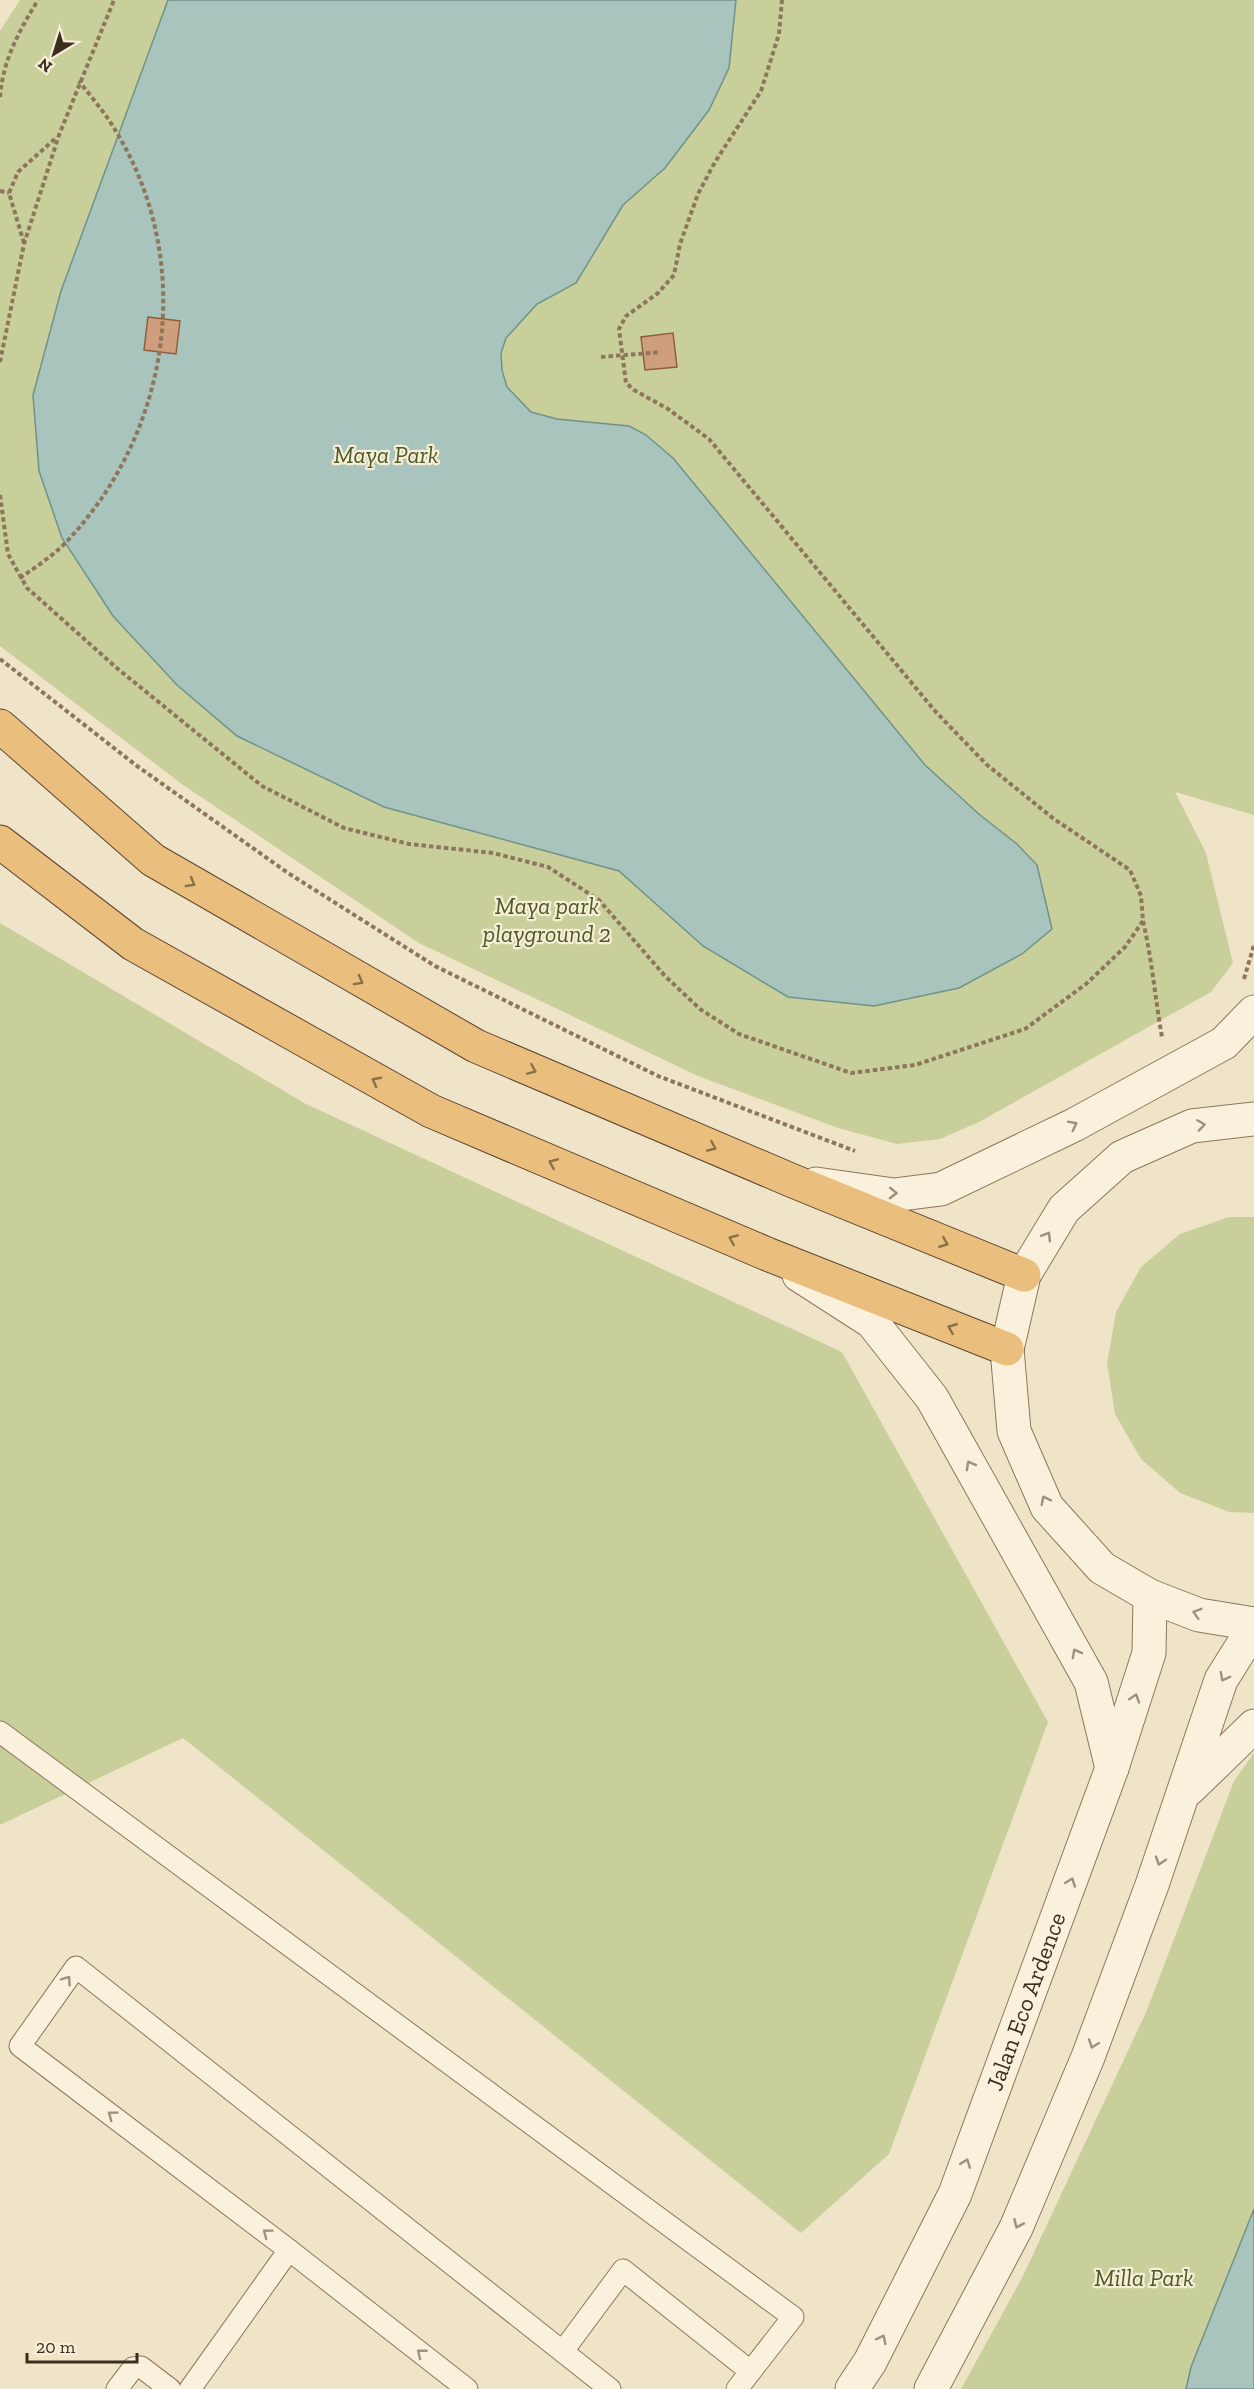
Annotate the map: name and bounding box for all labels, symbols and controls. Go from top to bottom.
north arrow [24,24,84,84]
text: N [34,54,56,77]
park label: Maya Park [334,440,439,469]
one-way arrow [185,875,195,887]
park label: Maya park playground 2 [482,891,611,948]
one-way arrow [353,974,363,985]
one-way arrow [526,1063,537,1075]
one-way arrow [372,1077,383,1088]
one-way arrow [1196,1120,1205,1132]
one-way arrow [1066,1121,1077,1132]
one-way arrow [705,1140,716,1152]
one-way arrow [549,1158,560,1170]
one-way arrow [888,1187,897,1199]
one-way arrow [1040,1232,1052,1242]
one-way arrow [728,1234,739,1246]
one-way arrow [938,1236,949,1248]
one-way arrow [948,1322,958,1335]
one-way arrow [966,1461,977,1471]
one-way arrow [1040,1495,1052,1506]
one-way arrow [1192,1608,1203,1620]
one-way arrow [1072,1649,1083,1659]
one-way arrow [1220,1671,1231,1681]
one-way arrow [1128,1693,1140,1704]
one-way arrow [1155,1855,1167,1866]
one-way arrow [1063,1877,1076,1888]
street label: Jalan Eco Ardence [979,1908,1072,2094]
one-way arrow [60,1976,71,1987]
one-way arrow [1088,2038,1100,2049]
one-way arrow [107,2112,118,2123]
one-way arrow [959,2158,972,2169]
one-way arrow [1013,2217,1025,2228]
one-way arrow [263,2229,274,2240]
park label: Milla Park [1094,2263,1194,2292]
scale bar [27,2326,136,2364]
one-way arrow [875,2334,886,2345]
text: 20 m [36,2336,76,2358]
one-way arrow [417,2349,428,2360]

